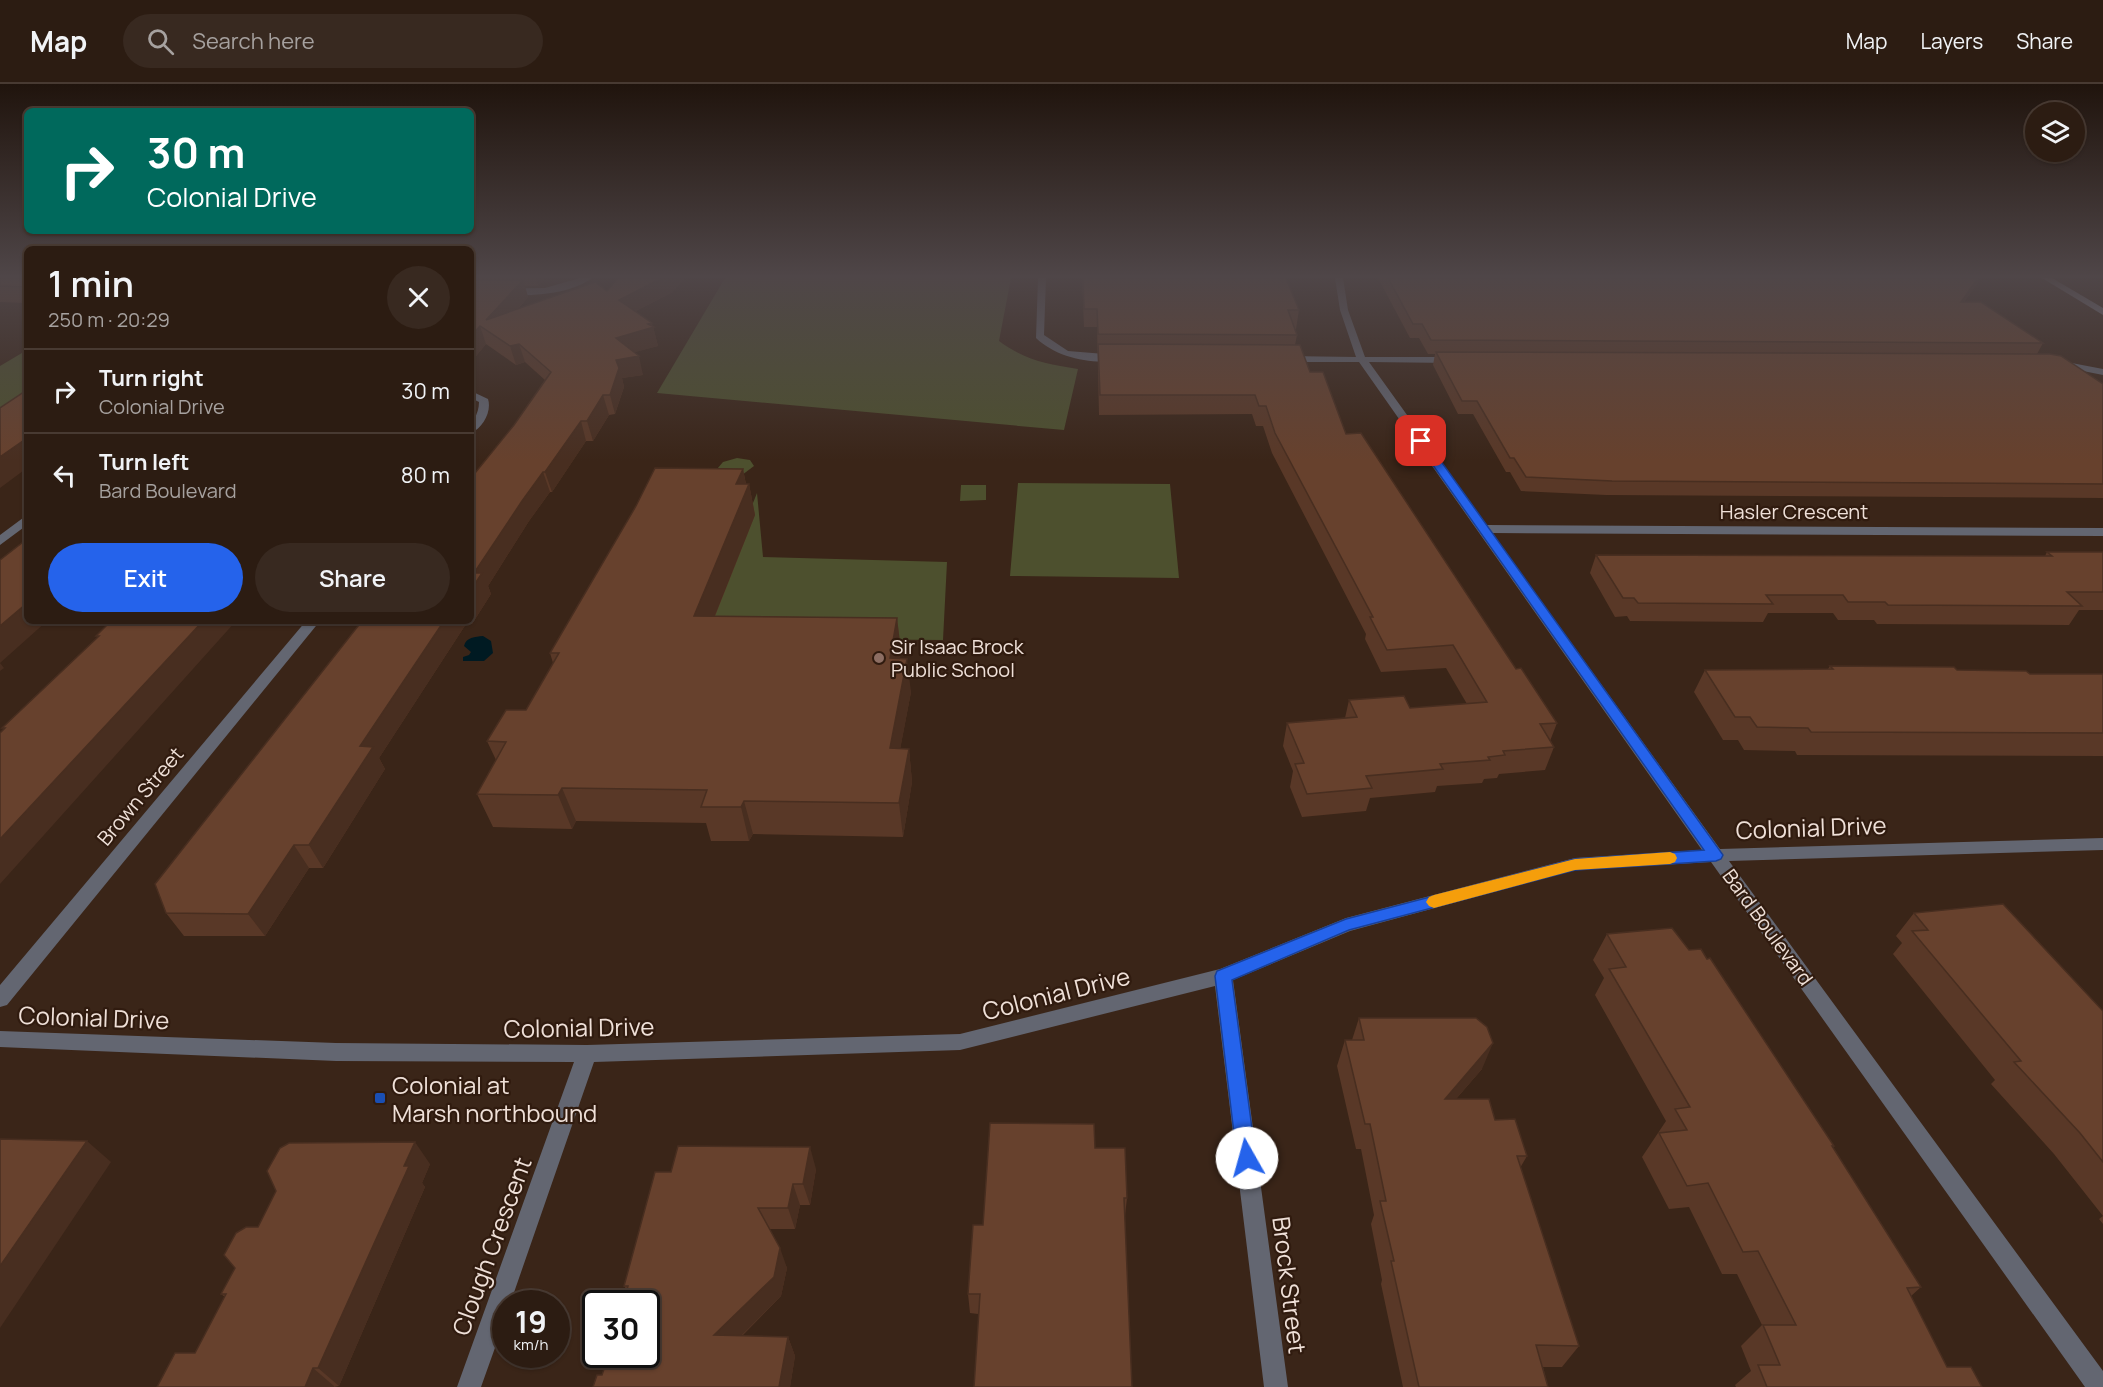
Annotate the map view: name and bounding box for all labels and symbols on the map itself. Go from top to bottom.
pin [1395,415,1446,466]
street label: Hasler Crescent [1720,498,1868,525]
place label: Sir Isaac Brock Public School [891,633,1025,683]
marker: Sir Isaac Brock Public School [872,651,886,665]
street label: Brown Street [91,741,189,851]
street label: Colonial Drive [1735,808,1887,846]
street label: Bard Boulevard [1717,863,1819,991]
street label: Colonial Drive [979,959,1133,1027]
street label: Colonial Drive [18,998,170,1036]
street label: Colonial Drive [503,1009,655,1045]
place label: Colonial at Marsh northbound [392,1068,597,1129]
marker: Colonial at Marsh northbound [373,1091,387,1105]
position arrow [1215,1126,1279,1190]
street label: Clough Crescent [443,1152,539,1340]
street label: Brock Street [1265,1215,1315,1355]
speed limit sign: 30 [582,1290,660,1368]

